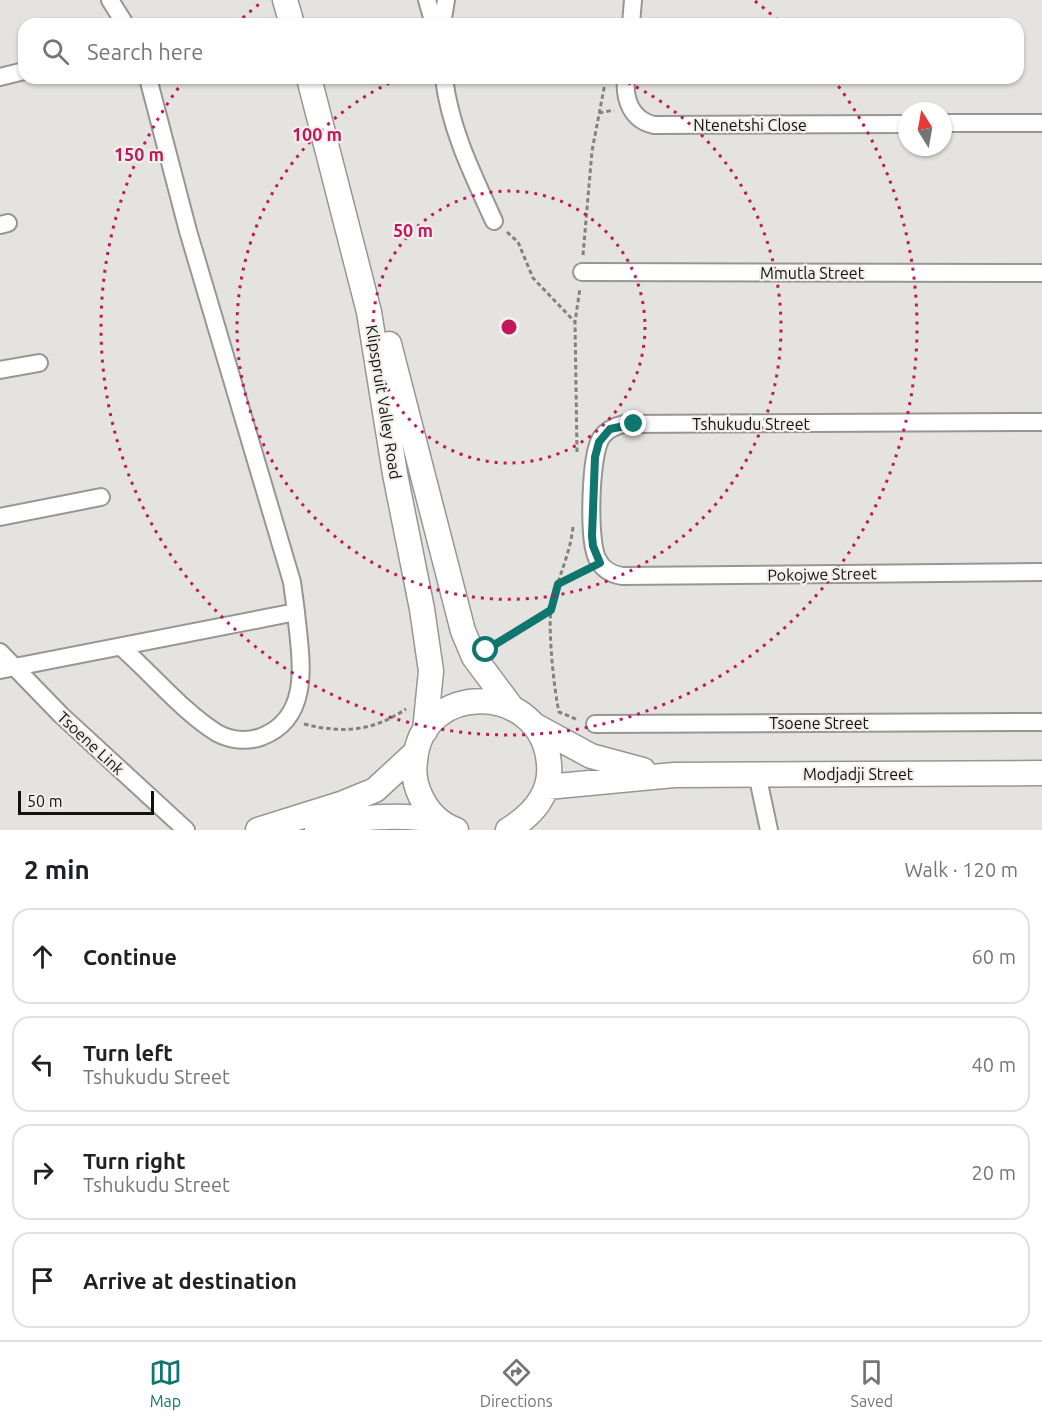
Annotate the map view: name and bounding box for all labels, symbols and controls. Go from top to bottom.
search box [18,18,1024,84]
icon: search [39,35,72,68]
text: Search here [87,39,203,64]
north arrow [898,102,952,156]
street label: Ntenetshi Close [693,116,807,134]
text: 100 m [292,124,342,144]
text: 150 m [114,144,164,164]
text: 50 m [393,220,433,240]
street label: Mmutla Street [760,264,865,282]
centre of rings [499,317,519,337]
street label: Klipspruit Valley Road [363,323,405,481]
route end [620,410,646,436]
street label: Tshukudu Street [692,415,810,433]
street label: Pokojwe Street [767,564,878,584]
route start [472,636,498,662]
street label: Tsoene Link [54,708,128,778]
street label: Tsoene Street [769,714,870,732]
street label: Modjadji Street [803,765,914,783]
scale bar [18,788,154,816]
text: 50 m [27,792,63,810]
text: 2 min [24,855,90,884]
text: Walk · 120 m [905,858,1018,881]
icon: ahead [26,940,59,973]
text: Continue [83,944,177,969]
text: 60 m [972,945,1016,968]
text: Turn left [83,1040,173,1065]
icon: left [26,1048,59,1081]
text: 40 m [972,1053,1016,1076]
text: Tshukudu Street [83,1065,230,1088]
text: Turn right [83,1148,185,1173]
icon: right [26,1156,59,1189]
text: 20 m [972,1161,1016,1184]
text: Tshukudu Street [83,1173,230,1196]
icon: arrive [26,1264,59,1297]
text: Arrive at destination [83,1268,297,1293]
tab: Map [149,1356,182,1410]
tab: Directions [480,1356,553,1410]
tab: Saved [851,1356,893,1410]

